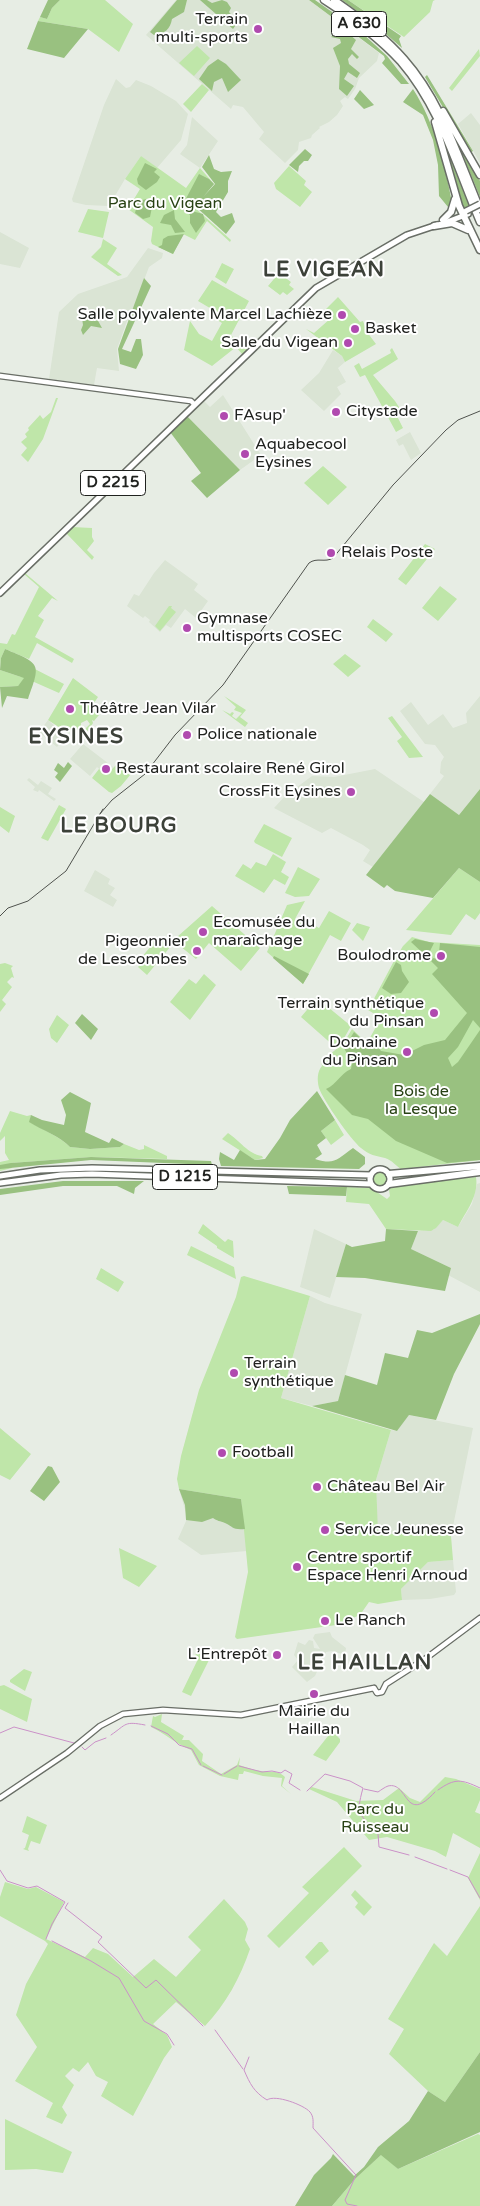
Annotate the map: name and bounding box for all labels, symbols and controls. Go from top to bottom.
place label: Terrain multi-sports [156,10,248,48]
road number: A 630 [332,12,386,36]
marker: Terrain multi-sports [252,23,264,35]
park label: Parc du Vigean [108,194,222,214]
district label: LE VIGEAN [262,257,386,283]
place label: Salle polyvalente Marcel Lachièze [78,305,332,325]
marker: Salle polyvalente Marcel Lachièze [336,309,348,321]
place label: Basket [365,319,417,339]
marker: Basket [349,323,361,335]
place label: Salle du Vigean [221,333,338,353]
marker: Salle du Vigean [342,337,354,349]
place label: Citystade [346,402,418,422]
place label: FAsup' [234,406,286,426]
marker: Citystade [330,406,342,418]
marker: FAsup' [218,410,230,422]
place label: Aquabecool Eysines [255,435,347,473]
marker: Aquabecool Eysines [239,448,251,460]
road number: D 2215 [80,470,146,496]
place label: Relais Poste [341,543,433,563]
marker: Relais Poste [325,547,337,559]
place label: Gymnase multisports COSEC [197,609,342,647]
marker: Gymnase multisports COSEC [181,622,193,634]
place label: Théâtre Jean Vilar [80,699,216,719]
marker: Théâtre Jean Vilar [64,703,76,715]
district label: EYSINES [27,724,125,750]
place label: Police nationale [197,725,317,745]
marker: Police nationale [181,729,193,741]
place label: Restaurant scolaire René Girol [116,759,345,779]
marker: Restaurant scolaire René Girol [100,763,112,775]
place label: CrossFit Eysines [219,782,341,802]
marker: CrossFit Eysines [345,786,357,798]
district label: LE BOURG [59,813,179,839]
place label: Ecomusée du maraîchage [213,913,315,951]
marker: Ecomusée du maraîchage [197,926,209,938]
place label: Pigeonnier de Lescombes [78,932,187,970]
marker: Pigeonnier de Lescombes [191,945,203,957]
place label: Boulodrome [337,946,431,966]
marker: Boulodrome [435,950,447,962]
place label: Terrain synthétique du Pinsan [277,994,424,1032]
marker: Terrain synthétique du Pinsan [428,1007,440,1019]
place label: Domaine du Pinsan [322,1033,397,1071]
marker: Domaine du Pinsan [401,1046,413,1058]
park label: Bois de la Lesque [385,1082,457,1120]
road number: D 1215 [152,1164,218,1190]
place label: Terrain synthétique [244,1354,334,1392]
marker: Terrain synthétique [228,1367,240,1379]
place label: Football [232,1443,294,1463]
marker: Football [216,1447,228,1459]
place label: Château Bel Air [327,1477,445,1497]
marker: Château Bel Air [311,1481,323,1493]
place label: Service Jeunesse [335,1520,464,1540]
marker: Service Jeunesse [319,1524,331,1536]
place label: Centre sportif Espace Henri Arnoud [307,1548,468,1586]
marker: Centre sportif Espace Henri Arnoud [291,1561,303,1573]
place label: Le Ranch [335,1611,406,1631]
marker: Le Ranch [319,1615,331,1627]
place label: L’Entrepôt [187,1645,267,1665]
marker: L’Entrepôt [271,1649,283,1661]
district label: LE HAILLAN [296,1650,434,1676]
marker: Mairie du Haillan [308,1688,320,1700]
place label: Mairie du Haillan [278,1702,350,1740]
park label: Parc du Ruisseau [341,1800,409,1838]

